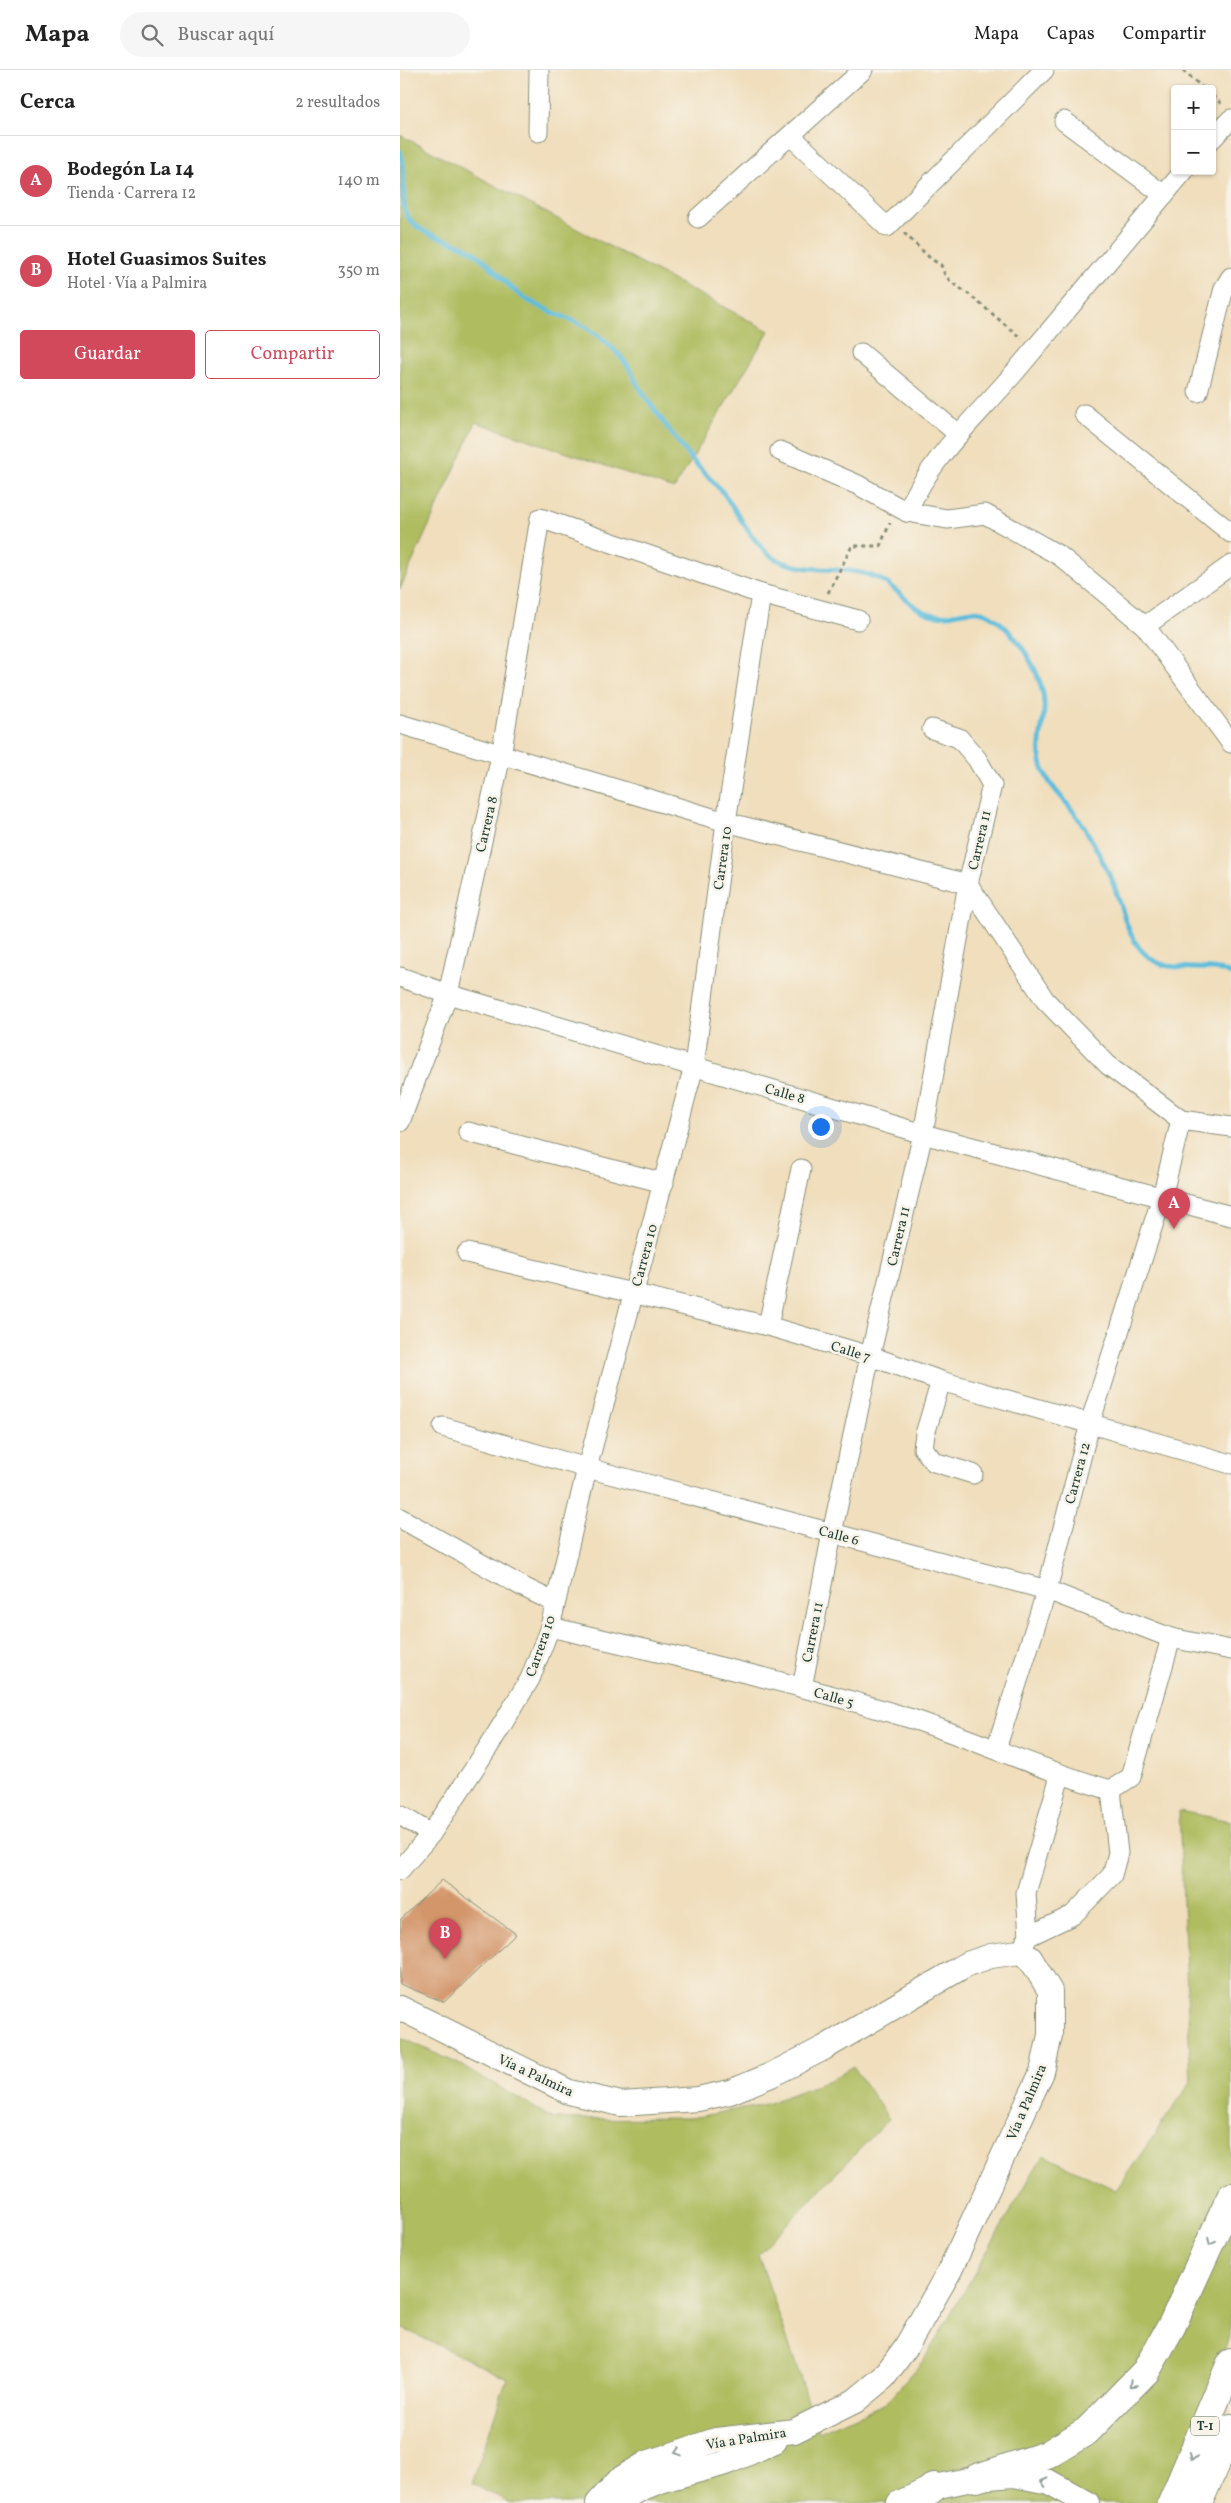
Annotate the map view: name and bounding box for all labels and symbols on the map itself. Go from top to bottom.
street label: Carrera 8 [472,794,503,854]
street label: Carrera 11 [964,808,997,872]
street label: Carrera 10 [710,825,737,891]
street label: Calle 8 [762,1080,807,1109]
your location [808,1114,834,1140]
pin: A [1158,1188,1190,1229]
street label: Carrera 11 [883,1204,916,1268]
street label: Carrera 10 [628,1222,663,1289]
street label: Calle 7 [828,1337,873,1368]
street label: Carrera 12 [1061,1440,1096,1506]
street label: Calle 6 [816,1522,861,1551]
street label: Carrera 11 [798,1601,829,1664]
street label: Carrera 10 [522,1613,561,1680]
street label: Calle 5 [811,1684,856,1713]
pin: B [429,1918,461,1959]
street label: Vía a Palmira [495,2051,576,2102]
street label: Vía a Palmira [1003,2061,1052,2144]
one-way arrow [1207,2237,1217,2246]
one-way arrow [1130,2378,1139,2387]
road number: T-1 [1191,2416,1219,2436]
street label: Vía a Palmira [705,2424,788,2455]
one-way arrow [674,2447,683,2457]
one-way arrow [1189,2452,1199,2461]
one-way arrow [1040,2477,1048,2487]

